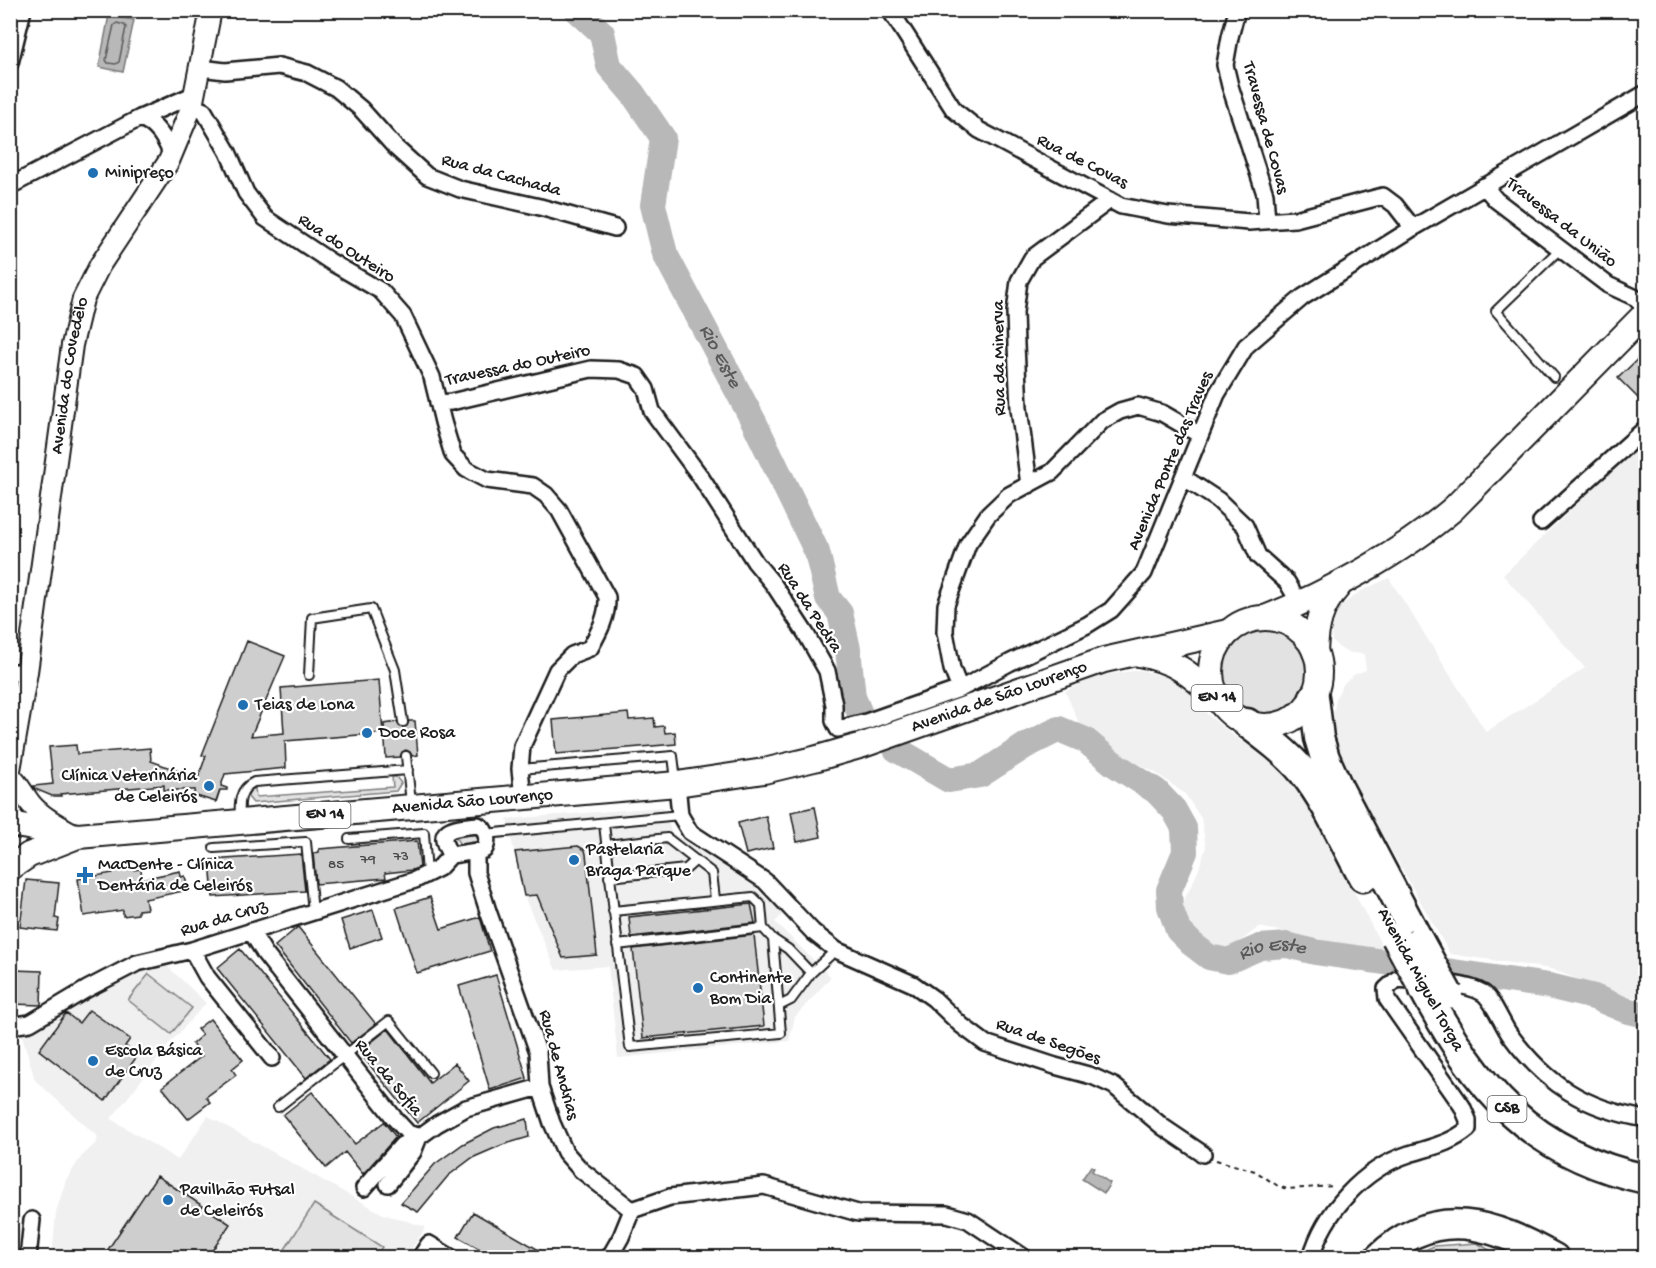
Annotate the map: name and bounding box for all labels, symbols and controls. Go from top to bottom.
street label: Travessa de Covas [1237,59,1293,198]
street label: Rua de Covas [1033,130,1132,195]
street label: Rua da Cachada [439,150,564,202]
place label: Minipreço [105,163,174,184]
marker: Minipreço [86,166,100,180]
street label: Travessa da União [1501,173,1621,273]
street label: Rua do Outeiro [293,210,399,288]
street label: Avenida do Covedêlo [47,295,94,455]
street label: Rua da Minerva [988,299,1012,416]
water label: Rio Este [693,321,746,393]
street label: Travessa do Outeiro [443,340,592,392]
street label: Avenida Ponte das Traves [1124,367,1219,554]
street label: Rua da Pedra [772,559,846,658]
street label: Avenida de São Lourenço [908,656,1090,738]
road number: EN 14 [1192,685,1242,711]
place label: Teias de Lona [254,695,356,716]
marker: Teias de Lona [236,698,250,712]
place label: Doce Rosa [378,723,456,744]
marker: Doce Rosa [360,726,374,740]
place label: Clínica Veterinária de Celeirós [62,766,198,808]
marker: Clínica Veterinária de Celeirós [202,779,216,793]
street label: Avenida São Lourenço [391,784,554,819]
road number: EN 14 [300,802,350,828]
place label: Pastelaria Braga Parque [585,840,692,882]
house number: 73 [392,848,409,866]
house number: 79 [359,851,376,869]
marker: Pastelaria Braga Parque [567,853,581,867]
place label: MacDente - Clínica Dentária de Celeirós [97,855,253,897]
house number: 85 [328,856,344,874]
marker: MacDente - Clínica Dentária de Celeirós [76,866,94,884]
street label: Rua da Cruz [178,896,271,942]
street label: Avenida Miguel Torga [1372,905,1469,1056]
water label: Rio Este [1235,933,1309,966]
place label: Continente Bom Dia [709,968,793,1010]
marker: Continente Bom Dia [691,981,705,995]
street label: Rua de Andrias [533,1008,583,1124]
street label: Rua de Segões [993,1014,1104,1070]
street label: Rua da Sofia [350,1035,427,1122]
place label: Escola Básica de Cruz [105,1041,203,1083]
marker: Escola Básica de Cruz [86,1054,100,1068]
road number: CSB [1488,1096,1526,1122]
place label: Pavilhão Futsal de Celeirós [179,1180,295,1222]
marker: Pavilhão Futsal de Celeirós [161,1193,175,1207]

